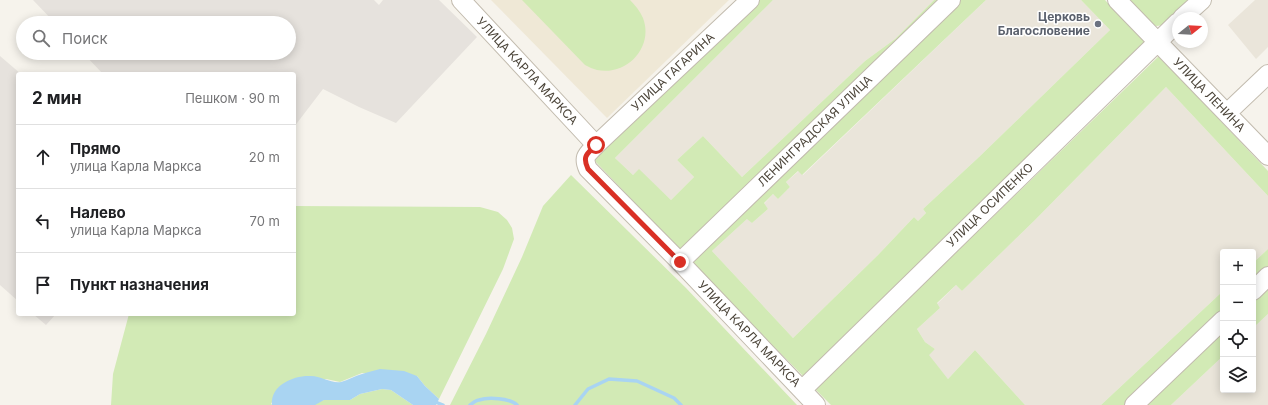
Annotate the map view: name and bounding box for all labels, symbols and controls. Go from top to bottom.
place label: Церковь Благословение [998,9,1090,38]
north arrow [1172,12,1208,48]
street label: УЛИЦА КАРЛА МАРКСА [474,14,581,128]
search box [16,16,296,60]
marker: Церковь Благословение [1093,19,1103,29]
icon: search [30,27,52,49]
text: Поиск [62,29,108,48]
street label: УЛИЦА ГАГАРИНА [628,29,717,114]
street label: УЛИЦА ЛЕНИНА [1170,54,1249,135]
street label: ЛЕНИНГРАДСКАЯ УЛИЦА [754,72,875,189]
text: 2 мин [32,88,82,108]
text: Пешком · 90 m [185,90,280,106]
route start [587,136,605,154]
text: Прямо [70,139,121,158]
icon: ahead [32,146,54,168]
text: 20 m [249,149,280,165]
text: улица Карла Маркса [70,158,202,174]
street label: УЛИЦА ОСИПЕНКО [943,159,1036,250]
text: Налево [70,203,126,222]
icon: left [32,210,54,232]
text: 70 m [250,213,280,229]
text: улица Карла Маркса [70,222,202,238]
map controls [1220,249,1256,393]
button: + [1220,249,1256,285]
route end [671,253,689,271]
icon: arrive [32,274,54,296]
text: Пункт назначения [70,275,209,294]
street label: УЛИЦА КАРЛА МАРКСА [695,277,804,390]
button: − [1220,285,1256,321]
button: locate [1220,321,1256,357]
button: layers [1220,357,1256,393]

